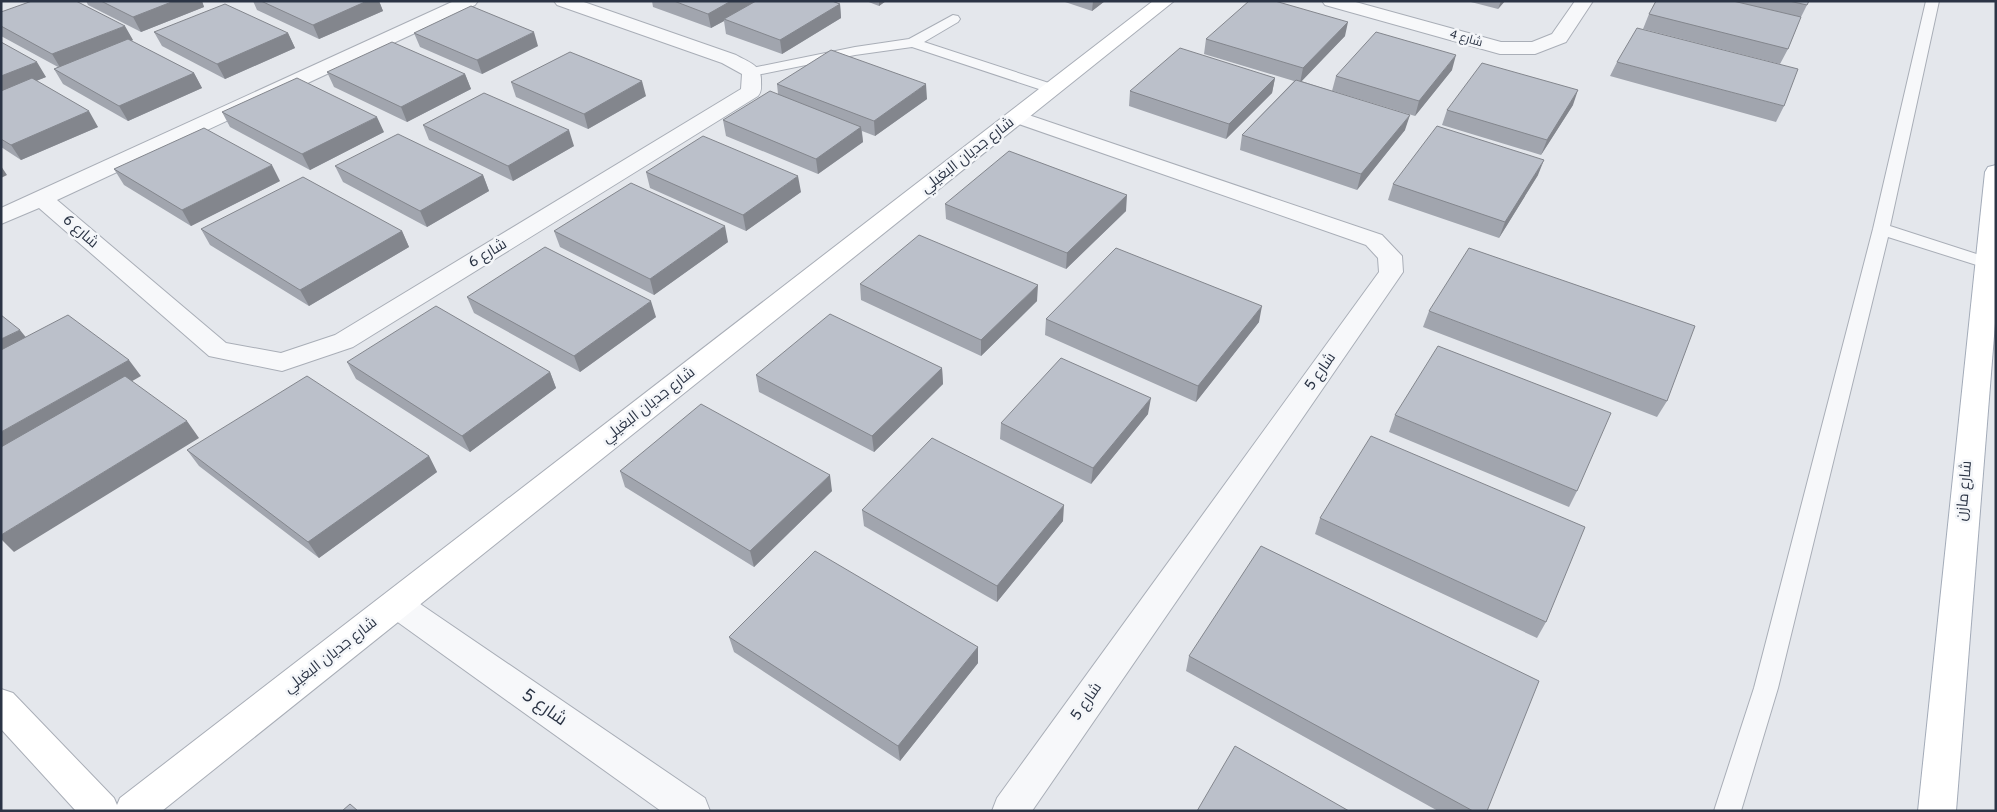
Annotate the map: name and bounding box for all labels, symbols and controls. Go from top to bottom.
street label: شارع 4 [1448,27,1484,51]
street label: شارع جديان البغيلي [918,114,1019,199]
street label: شارع 6 [58,211,102,253]
street label: شارع 6 [465,235,511,273]
street label: شارع 5 [1301,349,1341,395]
street label: شارع جديان البغيلي [599,364,700,449]
street label: شارع مازن [1953,460,1977,522]
street label: شارع جديان البغيلي [281,614,382,699]
street label: شارع 5 [1067,679,1107,725]
street label: شارع 5 [517,684,571,732]

